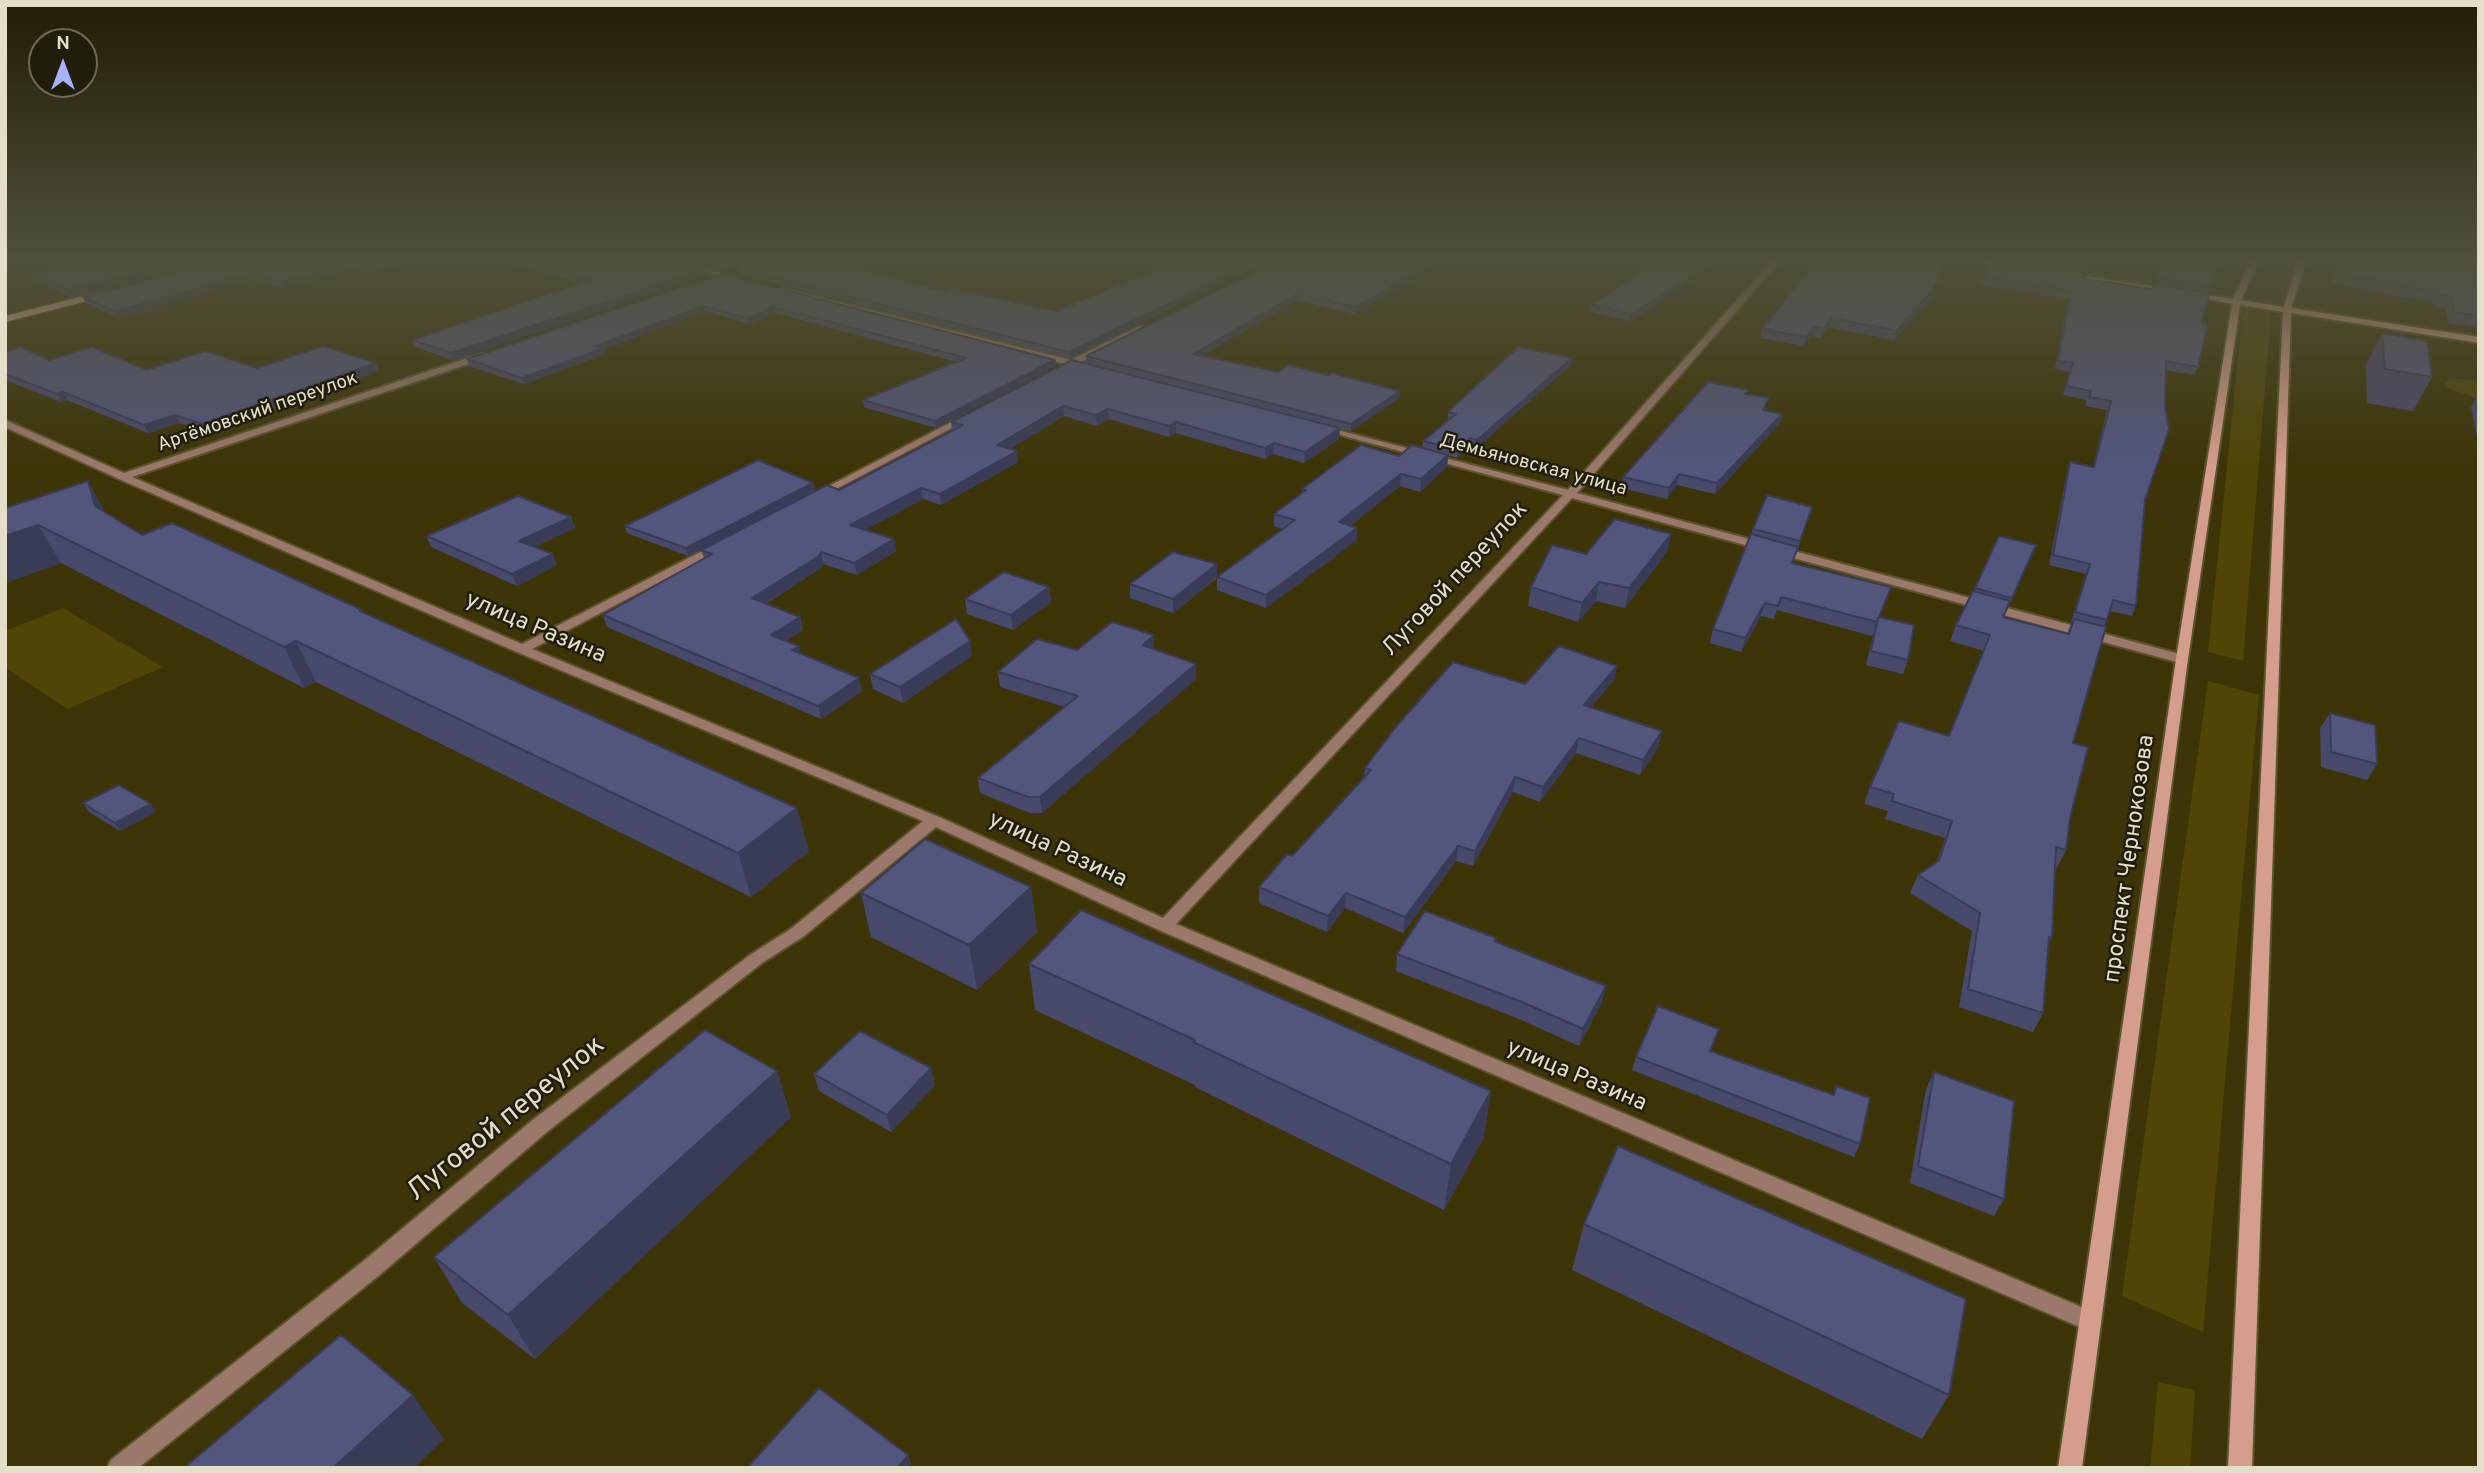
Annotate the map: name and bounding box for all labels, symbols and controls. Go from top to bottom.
north arrow [28,28,98,98]
text: N [56,32,70,56]
street label: Артёмовский переулок [155,368,361,458]
street label: Демьяновская улица [1437,430,1629,502]
street label: Луговой переулок [1377,497,1535,663]
street label: улица Разина [461,587,609,671]
street label: проспект Чернокозова [2100,733,2162,985]
street label: улица Разина [983,807,1131,895]
street label: Луговой переулок [401,1030,613,1210]
street label: улица Разина [1502,1035,1650,1119]

